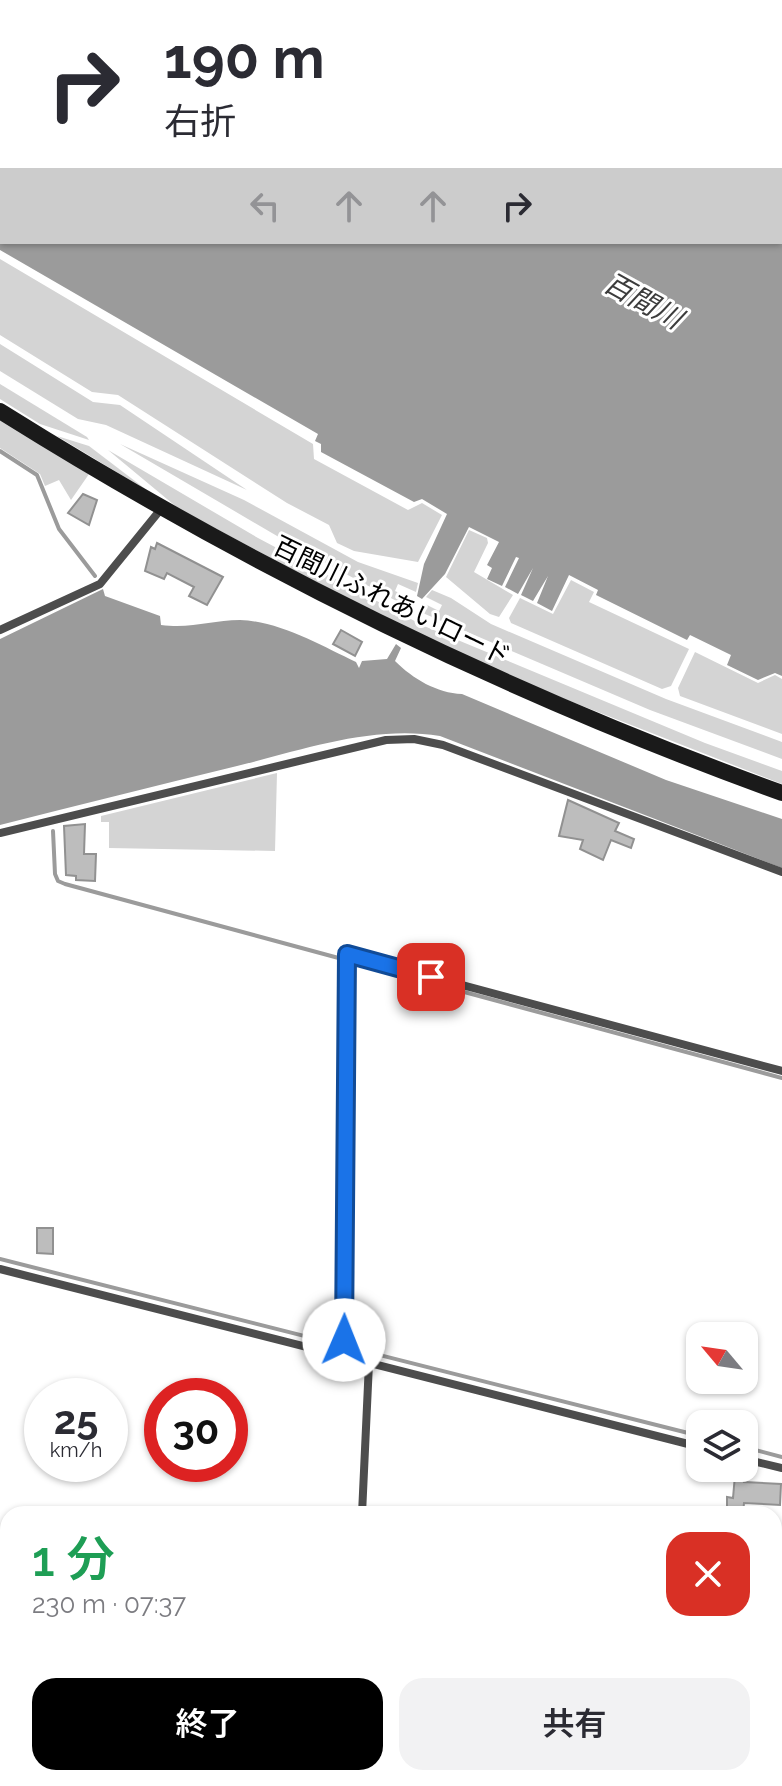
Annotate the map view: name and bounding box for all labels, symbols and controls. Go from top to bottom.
text: 190 m [164,25,325,91]
icon: right [32,32,136,136]
text: 右折 [164,100,236,142]
icon: left [243,184,287,228]
icon: ahead [327,184,371,228]
icon: ahead [411,184,455,228]
icon: right [495,184,539,228]
water label: 百間川 [598,266,690,337]
street label: 百間川ふれあいロード [269,531,515,671]
pin [397,943,465,1011]
icon: arrive [409,955,453,999]
position arrow [302,1298,386,1382]
north arrow [686,1322,758,1394]
map controls [686,1322,758,1482]
speed limit sign: 30 [144,1378,248,1482]
text: 25 [54,1396,98,1443]
button: layers [686,1410,758,1482]
text: km/h [50,1438,102,1462]
text: 1 分 [32,1531,114,1587]
button: close [666,1532,750,1616]
text: 230 m · 07:37 [32,1589,186,1619]
button: 終了 [32,1678,383,1770]
button: 共有 [399,1678,750,1770]

